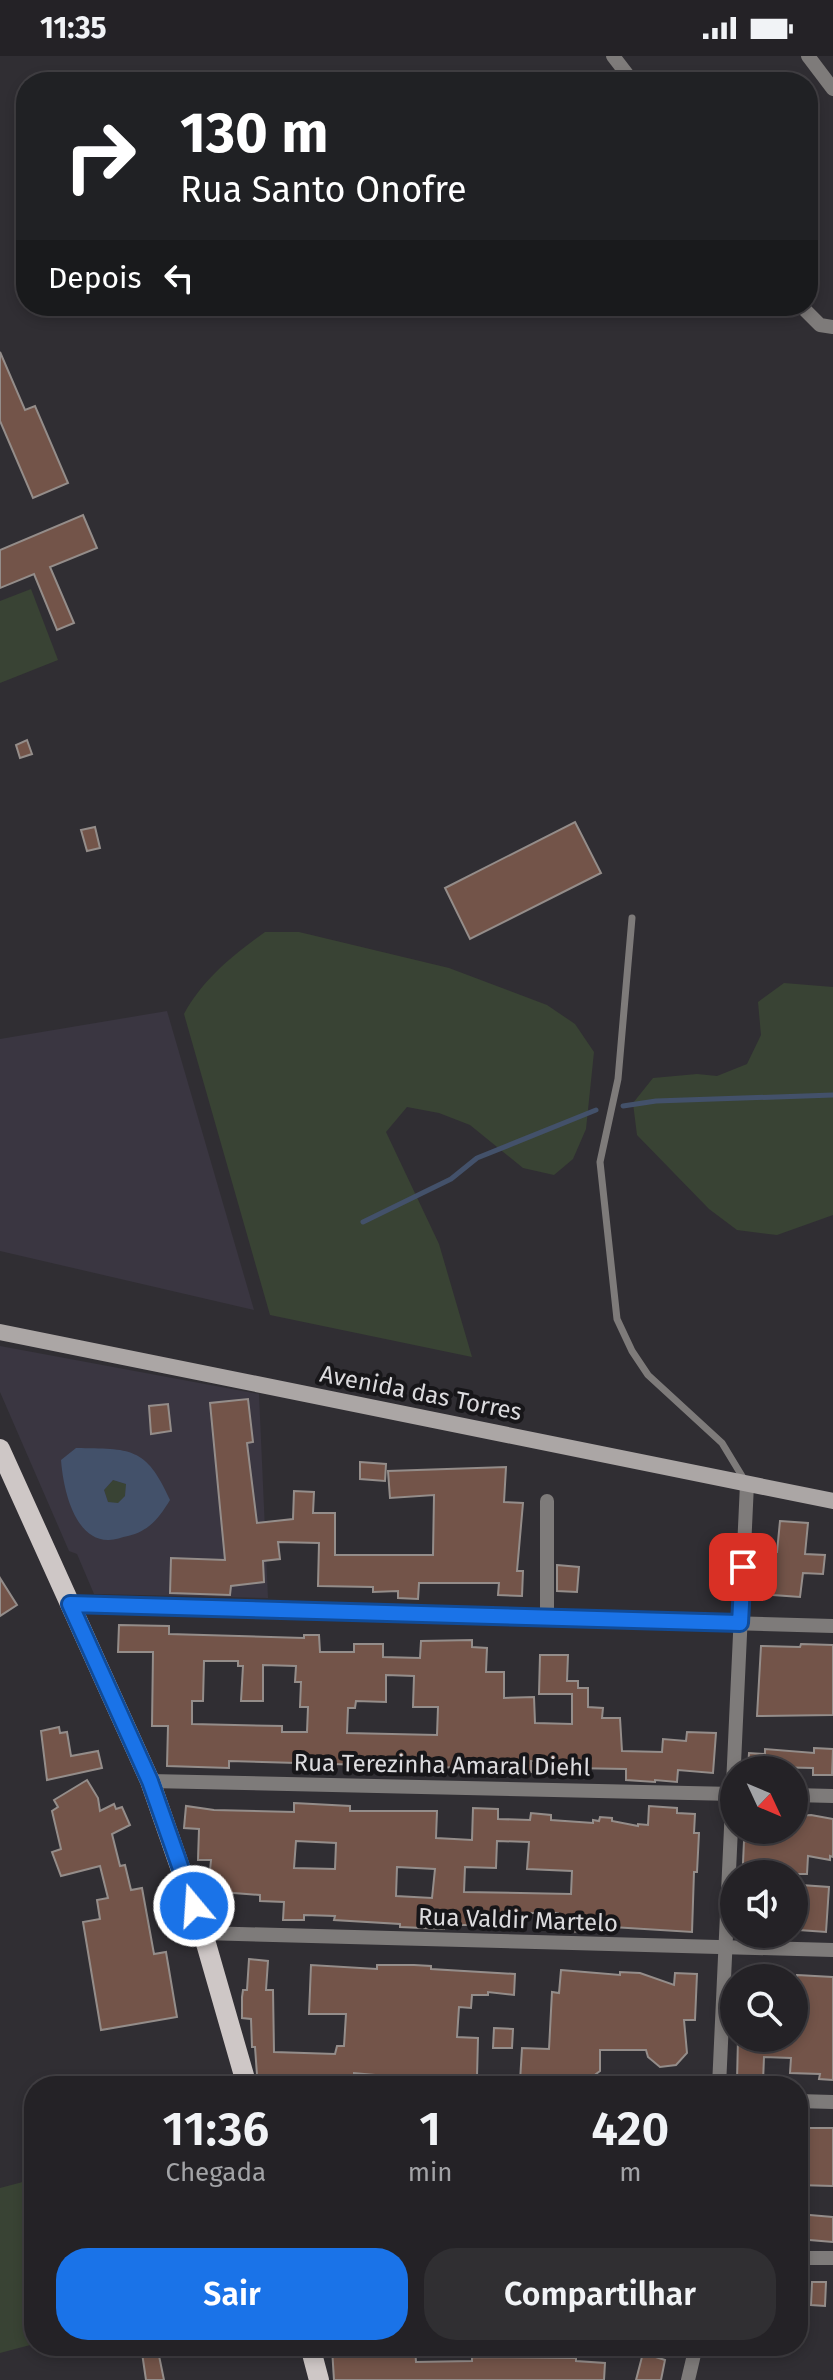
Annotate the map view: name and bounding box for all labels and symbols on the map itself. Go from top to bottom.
street label: Avenida das Torres [318,1360,524,1426]
pin [709,1533,777,1601]
street label: Rua Terezinha Amaral Diehl [293,1748,591,1782]
north arrow [720,1756,808,1844]
position arrow [152,1864,236,1948]
street label: Rua Valdir Martelo [418,1903,618,1937]

